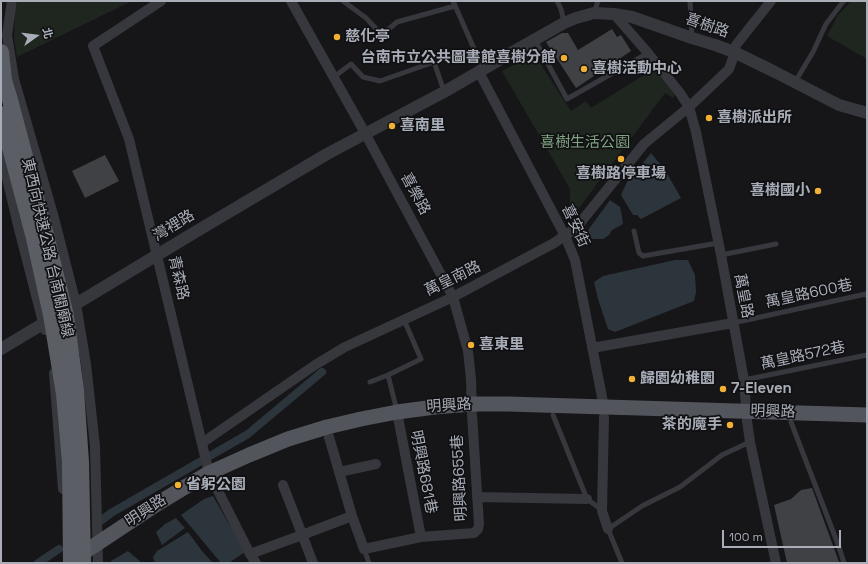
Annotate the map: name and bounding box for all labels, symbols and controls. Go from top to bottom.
street label: 喜樹路 [683,10,731,42]
north arrow [16,16,56,56]
text: 北 [40,26,56,40]
place label: 慈化亭 [345,28,390,46]
marker: 慈化亭 [332,32,342,42]
place label: 台南市立公共圖書館喜樹分館 [361,49,556,67]
marker: 台南市立公共圖書館喜樹分館 [559,53,569,63]
place label: 喜樹活動中心 [592,60,682,78]
marker: 喜樹活動中心 [579,64,589,74]
place label: 喜樹派出所 [717,109,792,127]
marker: 喜樹派出所 [704,113,714,123]
place label: 喜南里 [400,117,445,135]
marker: 喜南里 [387,121,397,131]
park label: 喜樹生活公園 [540,134,630,152]
marker: 喜樹路停車場 [616,154,626,164]
street label: 東西向快速公路 台南關廟線 [18,156,76,340]
place label: 喜樹路停車場 [576,165,666,183]
street label: 喜樂路 [396,170,434,218]
place label: 喜樹國小 [750,182,810,200]
marker: 喜樹國小 [813,186,823,196]
street label: 喜安街 [557,202,593,250]
street label: 灣裡路 [150,207,198,245]
street label: 青森路 [164,254,192,302]
street label: 萬皇南路 [422,258,484,300]
street label: 萬皇路 [730,272,756,320]
street label: 萬皇路600巷 [764,276,854,312]
place label: 喜東里 [479,336,524,354]
street label: 萬皇路572巷 [759,338,847,374]
marker: 喜東里 [466,340,476,350]
place label: 歸園幼稚園 [640,370,715,388]
marker: 歸園幼稚園 [627,374,637,384]
place label: 7-Eleven [731,380,792,398]
marker: 7-Eleven [718,384,728,394]
street label: 明興路 [426,395,472,417]
street label: 明興路 [750,402,796,422]
place label: 茶的魔手 [662,416,722,434]
marker: 茶的魔手 [725,420,735,430]
street label: 明興路681巷 [406,429,440,515]
street label: 明興路655巷 [449,434,471,522]
place label: 省躬公園 [186,476,246,494]
marker: 省躬公園 [173,480,183,490]
street label: 明興路 [122,491,170,531]
scale bar [724,522,843,548]
text: 100 m [729,529,763,545]

